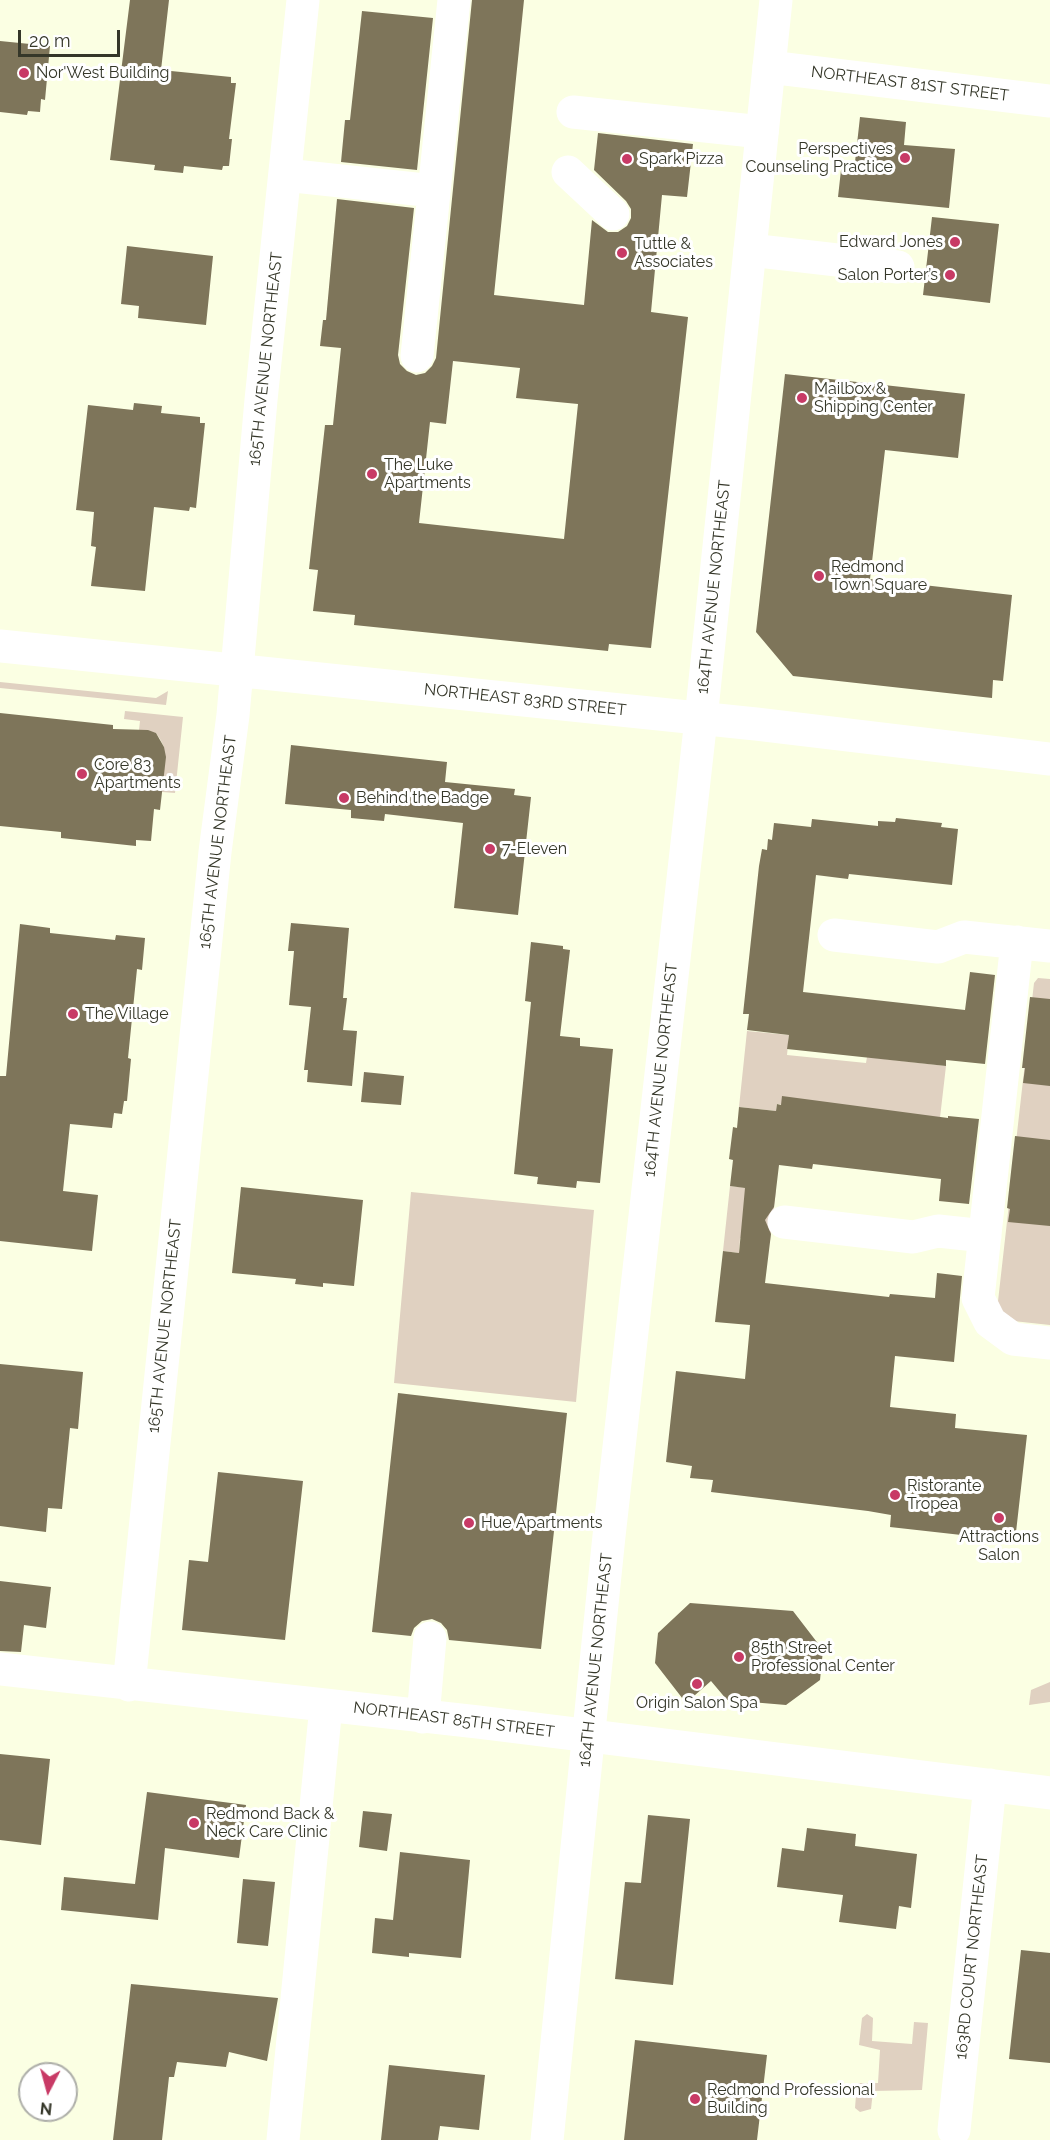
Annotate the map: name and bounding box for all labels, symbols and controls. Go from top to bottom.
scale bar [21,18,123,56]
text: 20 m [29,30,71,51]
street label: NORTHEAST 81ST STREET [810,62,1010,106]
place label: Nor'West Building [36,63,169,83]
marker: Nor'West Building [17,66,31,80]
place label: Perspectives Counseling Practice [745,139,893,177]
place label: Spark Pizza [639,149,723,169]
marker: Perspectives Counseling Practice [898,151,912,165]
marker: Spark Pizza [620,152,634,166]
place label: Edward Jones [839,232,943,252]
place label: Tuttle & Associates [634,234,713,272]
marker: Edward Jones [948,235,962,249]
marker: Tuttle & Associates [615,246,629,260]
street label: 165TH AVENUE NORTHEAST [245,251,287,467]
place label: Salon Porter’s [838,265,938,285]
marker: Salon Porter’s [943,268,957,282]
place label: Mailbox & Shipping Center [814,379,933,417]
marker: Mailbox & Shipping Center [795,391,809,405]
place label: The Luke Apartments [384,455,471,493]
marker: The Luke Apartments [365,467,379,481]
street label: 164TH AVENUE NORTHEAST [693,479,735,695]
place label: Redmond Town Square [831,557,927,595]
marker: Redmond Town Square [812,569,826,583]
street label: NORTHEAST 83RD STREET [423,680,627,720]
street label: 165TH AVENUE NORTHEAST [195,734,241,950]
place label: Core 83 Apartments [94,755,181,793]
marker: Core 83 Apartments [75,767,89,781]
place label: Behind the Badge [356,788,489,808]
marker: Behind the Badge [337,791,351,805]
place label: 7-Eleven [502,839,567,859]
marker: 7-Eleven [483,842,497,856]
street label: 164TH AVENUE NORTHEAST [640,962,682,1178]
place label: The Village [85,1004,169,1024]
marker: The Village [66,1007,80,1021]
street label: 165TH AVENUE NORTHEAST [144,1218,186,1434]
place label: Ristorante Tropea [907,1476,981,1514]
marker: Ristorante Tropea [888,1488,902,1502]
marker: Attractions Salon [992,1511,1006,1525]
place label: Hue Apartments [481,1513,603,1533]
marker: Hue Apartments [462,1516,476,1530]
place label: Attractions Salon [959,1527,1039,1565]
street label: 164TH AVENUE NORTHEAST [575,1552,617,1768]
place label: 85th Street Professional Center [751,1638,895,1676]
marker: 85th Street Professional Center [732,1650,746,1664]
marker: Origin Salon Spa [690,1677,704,1691]
place label: Origin Salon Spa [636,1693,758,1713]
street label: NORTHEAST 85TH STREET [352,1698,556,1742]
place label: Redmond Back & Neck Care Clinic [206,1804,335,1842]
marker: Redmond Back & Neck Care Clinic [187,1816,201,1830]
street label: 163RD COURT NORTHEAST [952,1853,992,2061]
north arrow [18,2062,78,2122]
place label: Redmond Professional Building [707,2080,874,2118]
marker: Redmond Professional Building [688,2092,702,2106]
text: N [39,2098,53,2118]

